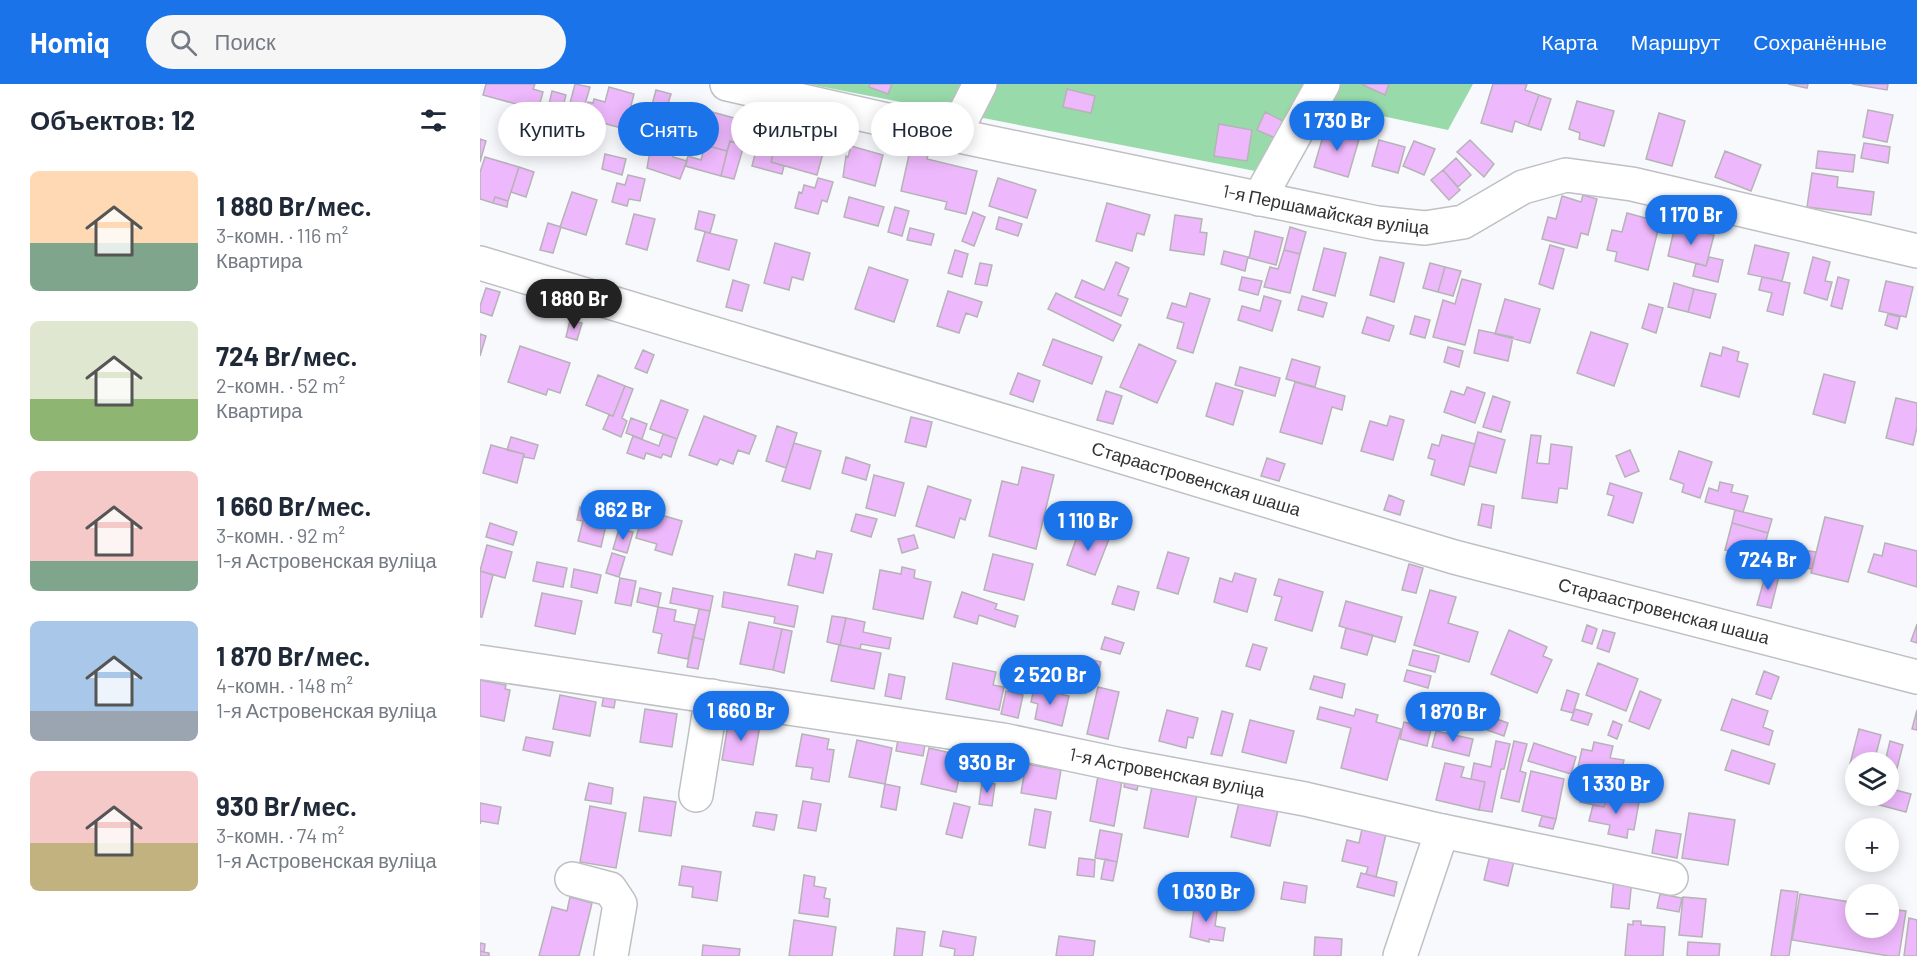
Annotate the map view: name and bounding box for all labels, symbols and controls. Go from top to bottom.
search box [146,15,566,69]
text: Homiq [30,25,110,59]
icon: search [167,26,200,59]
text: Поиск [215,28,276,54]
text: Карта [1542,29,1598,54]
text: Маршрут [1631,29,1720,54]
text: Сохранённые [1753,29,1887,54]
pin: 1 730 Br [1275,101,1399,152]
chip: Купить [498,102,606,156]
chip: Снять [618,102,719,156]
chip: Фильтры [731,102,859,156]
chip: Новое [871,102,974,156]
text: Объектов: 12 [30,104,195,135]
icon: filters [417,104,450,137]
text: 1 730 Br [1303,108,1371,132]
street label: 1-я Першамайская вуліца [1221,179,1431,238]
text: 1 880 Br/мес. [216,190,372,221]
icon: home [78,195,150,267]
pin: 1 170 Br [1629,195,1753,246]
text: 1 170 Br [1659,202,1723,226]
text: 3-комн. · 116 m² [216,223,348,247]
text: Квартира [216,248,302,272]
pin: 1 880 Br [512,279,636,330]
text: 1 880 Br [540,286,608,310]
text: 724 Br/мес. [216,340,358,371]
icon: home [78,345,150,417]
text: 2-комн. · 52 m² [216,373,345,397]
text: Квартира [216,398,302,422]
street label: Стараастровенская шаша [1089,436,1305,520]
text: 1 660 Br/мес. [216,490,372,521]
pin: 862 Br [574,490,672,541]
icon: home [78,495,150,567]
text: 862 Br [595,497,651,521]
pin: 1 110 Br [1026,501,1150,552]
text: 1 110 Br [1058,508,1118,532]
text: 3-комн. · 92 m² [216,523,345,547]
pin: 724 Br [1719,540,1817,591]
text: 724 Br [1739,547,1797,571]
text: 1-я Астровенская вуліца [216,548,437,572]
street label: Стараастровенская шаша [1556,572,1773,649]
text: 1 870 Br/мес. [216,640,371,671]
icon: home [78,645,150,717]
pin: 2 520 Br [988,655,1112,706]
text: 2 520 Br [1014,662,1086,686]
text: 4-комн. · 148 m² [216,673,353,697]
pin: 1 660 Br [679,691,803,742]
pin: 1 870 Br [1391,692,1515,743]
text: 1-я Астровенская вуліца [216,698,437,722]
text: 1 660 Br [707,698,775,722]
text: 1 870 Br [1419,699,1487,723]
street label: 1-я Астровенская вуліца [1067,742,1268,802]
pin: 930 Br [938,743,1036,794]
text: 930 Br [959,750,1015,774]
map controls [1845,752,1899,938]
button: layers [1845,752,1899,806]
pin: 1 330 Br [1554,764,1678,815]
text: 1 330 Br [1582,771,1650,795]
text: 930 Br/мес. [216,790,357,821]
icon: home [78,795,150,867]
button: + [1845,818,1899,872]
text: 3-комн. · 74 m² [216,823,344,847]
text: 1-я Астровенская вуліца [216,848,437,872]
pin: 1 030 Br [1144,872,1268,923]
text: 1 030 Br [1172,879,1240,903]
button: − [1845,884,1899,938]

